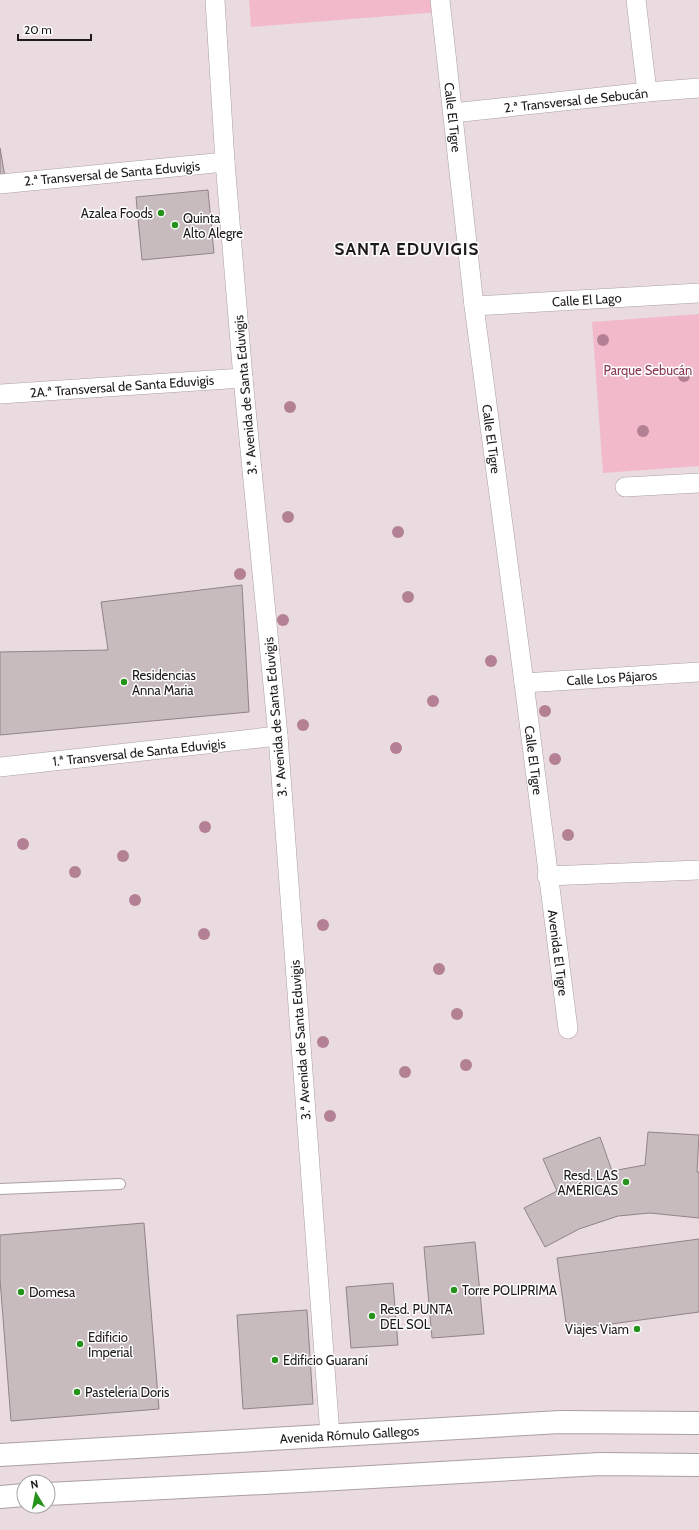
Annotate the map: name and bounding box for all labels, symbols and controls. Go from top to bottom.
scale bar [18,16,91,42]
text: 20 m [24,22,52,37]
street label: Calle El Tigre [441,82,465,153]
street label: 2.ª Transversal de Sebucán [503,84,649,116]
street label: 2.ª Transversal de Santa Eduvigis [23,157,201,189]
place label: Azalea Foods [81,205,154,221]
marker: Azalea Foods [156,208,166,218]
place label: Quinta Alto Alegre [183,210,243,241]
marker: Quinta Alto Alegre [170,220,180,230]
district label: SANTA EDUVIGIS [335,239,479,259]
street label: Calle El Lago [552,289,622,309]
street label: 3.ª Avenida de Santa Eduvigis [230,314,260,476]
park label: Parque Sebucán [604,362,692,378]
street label: 2A.ª Transversal de Santa Eduvigis [29,372,215,400]
street label: Calle El Tigre [479,403,504,475]
street label: 3.ª Avenida de Santa Eduvigis [260,636,290,798]
place label: Residencias Anna Maria [132,667,196,698]
street label: Calle Los Pájaros [566,667,658,688]
marker: Residencias Anna Maria [119,677,129,687]
street label: Calle El Tigre [521,725,546,796]
street label: 1.ª Transversal de Santa Eduvigis [52,735,227,769]
street label: Avenida El Tigre [545,909,572,997]
street label: 3.ª Avenida de Santa Eduvigis [286,959,314,1121]
place label: Resd. LAS AMÉRICAS [558,1167,618,1198]
marker: Resd. LAS AMÉRICAS [621,1177,631,1187]
place label: Torre POLIPRIMA [462,1282,557,1298]
place label: Domesa [29,1284,76,1300]
marker: Torre POLIPRIMA [449,1285,459,1295]
marker: Domesa [16,1287,26,1297]
place label: Resd. PUNTA DEL SOL [380,1301,453,1332]
marker: Resd. PUNTA DEL SOL [367,1311,377,1321]
place label: Viajes Viam [565,1321,629,1338]
marker: Viajes Viam [632,1324,642,1334]
place label: Edificio Imperial [88,1329,133,1360]
marker: Edificio Imperial [75,1339,85,1349]
place label: Edificio Guaraní [283,1352,368,1368]
marker: Edificio Guaraní [270,1355,280,1365]
place label: Pastelería Doris [85,1384,170,1400]
marker: Pastelería Doris [72,1387,82,1397]
street label: Avenida Rómulo Gallegos [279,1422,420,1447]
north arrow [16,1474,56,1514]
text: N [29,1477,39,1492]

